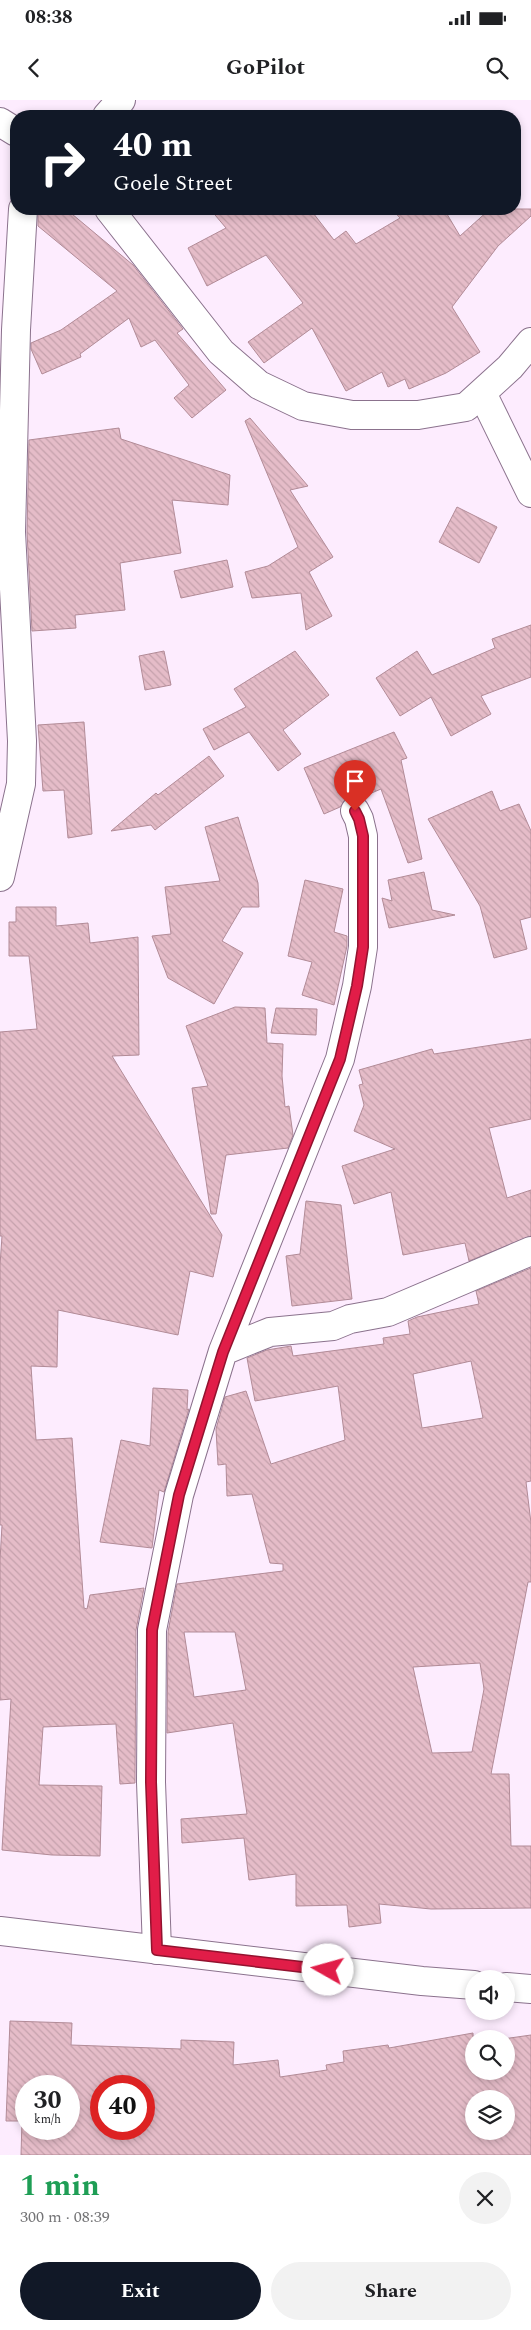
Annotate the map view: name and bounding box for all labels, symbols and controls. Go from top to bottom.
text: 08:38 [25,3,73,32]
text: GoPilot [226,51,305,84]
icon: back [20,54,48,82]
icon: search [483,54,511,82]
text: 40 m [113,119,193,172]
icon: right [30,130,95,195]
text: Goele Street [113,167,233,200]
pin [334,760,376,811]
icon: arrive [341,767,369,795]
position arrow [301,1943,353,1995]
map controls [465,1970,515,2140]
button: sound [465,1970,515,2020]
button: search [465,2030,515,2080]
speed limit sign: 40 [90,2075,155,2140]
text: 30 [33,2082,62,2120]
button: layers [465,2090,515,2140]
text: km/h [34,2110,61,2129]
text: 1 min [20,2163,100,2209]
button: close [459,2172,511,2224]
text: 300 m · 08:39 [20,2205,110,2229]
button: Exit [20,2262,261,2320]
button: Share [271,2262,511,2320]

